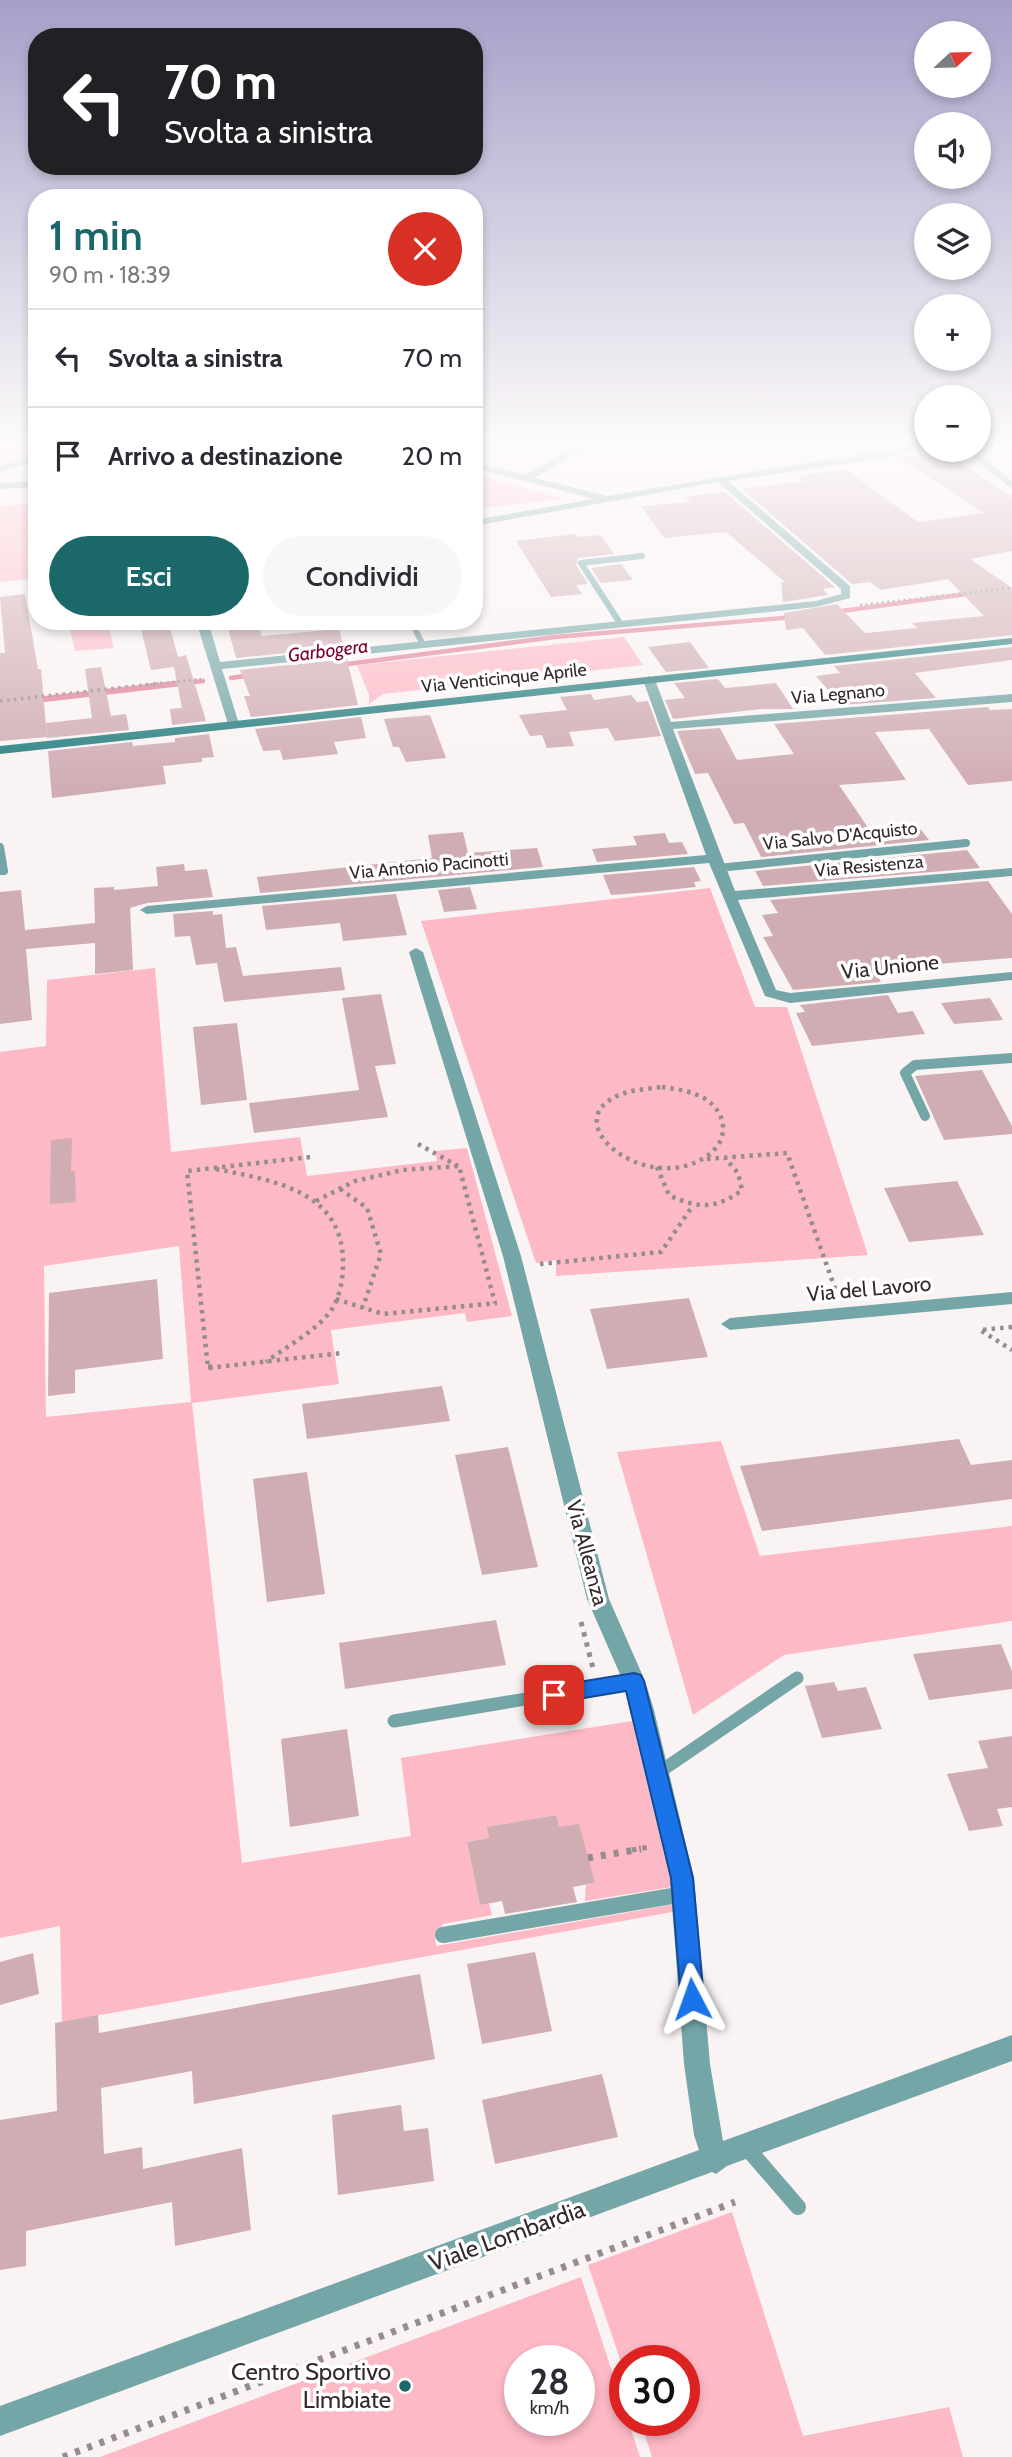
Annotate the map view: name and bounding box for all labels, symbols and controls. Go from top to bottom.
north arrow [914,21,990,98]
map controls [914,21,991,462]
text: 70 m [164,52,277,111]
icon: left [49,56,140,147]
text: Svolta a sinistra [164,112,373,151]
button: sound [914,112,991,189]
button: layers [914,203,991,280]
text: 1 min [49,209,143,261]
button: close [388,212,462,286]
text: 90 m · 18:39 [49,261,171,289]
button: + [914,294,991,371]
icon: left [49,339,87,377]
text: Svolta a sinistra [108,342,283,374]
text: 70 m [402,342,462,374]
button: − [914,385,991,462]
icon: arrive [49,437,87,475]
text: Arrivo a destinazione [108,440,343,472]
text: 20 m [402,440,462,472]
button: Esci [49,536,249,616]
button: Condividi [263,536,462,616]
water label: Garbogera [286,634,370,667]
street label: Via Venticinque Aprile [420,658,588,698]
street label: Via Legnano [790,679,886,709]
street label: Via Salvo D'Acquisto [762,817,918,855]
street label: Via Antonio Pacinotti [349,848,509,884]
street label: Via Resistenza [814,850,925,882]
street label: Via Unione [840,949,940,984]
street label: Via del Lavoro [806,1271,932,1306]
street label: Via Alleanza [561,1497,614,1608]
pin [524,1665,584,1725]
icon: arrive [535,1676,573,1714]
position arrow [655,1962,729,2036]
street label: Viale Lombardia [425,2194,589,2277]
speed limit sign: 30 [609,2345,700,2436]
place label: Centro Sportivo Limbiate [231,2357,391,2414]
text: 28 [530,2360,569,2403]
marker: Centro Sportivo Limbiate [397,2378,413,2394]
text: km/h [530,2397,569,2419]

